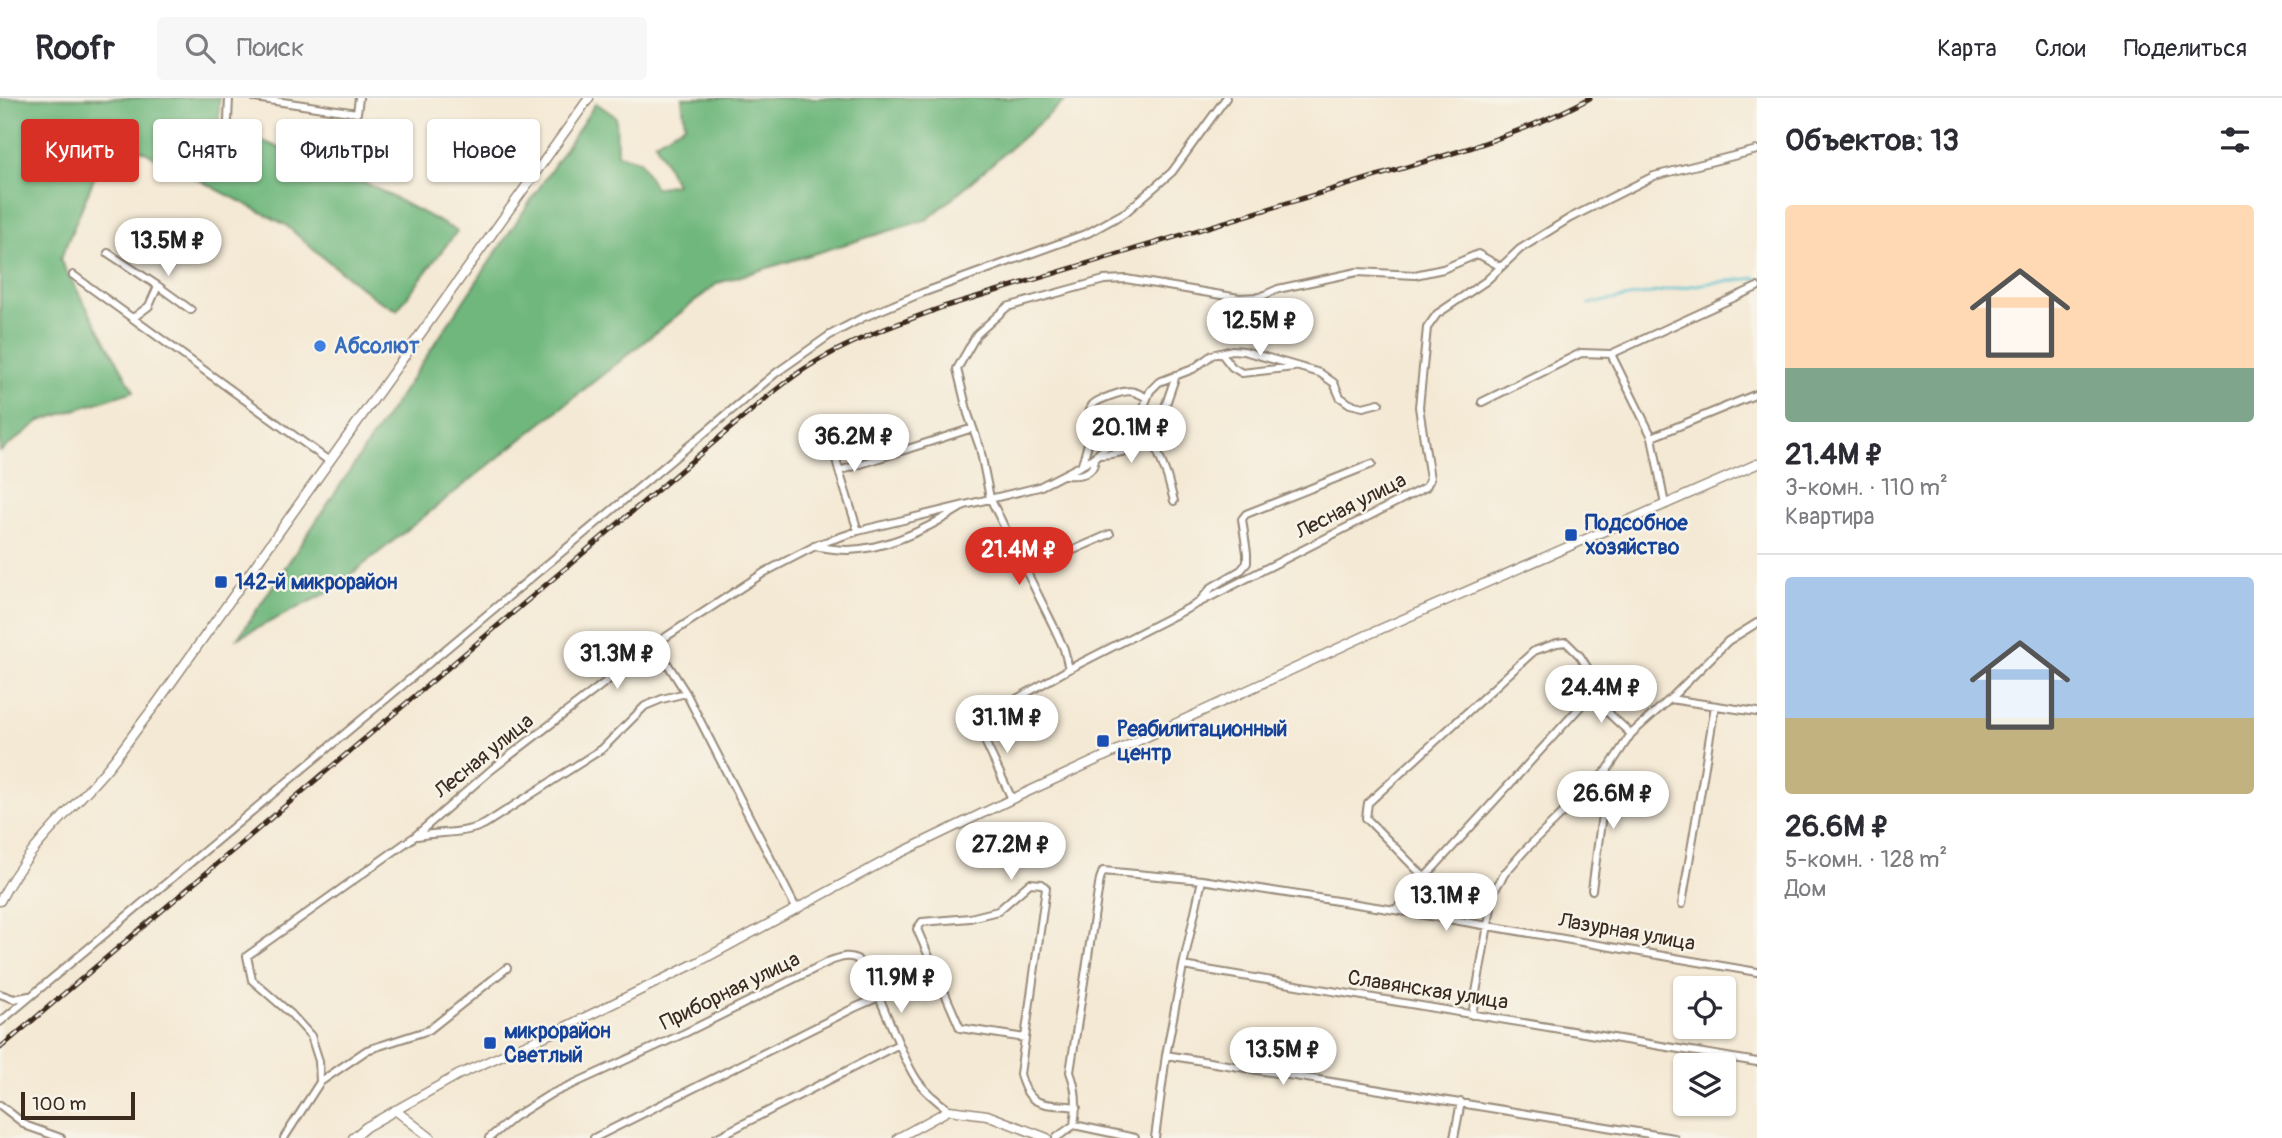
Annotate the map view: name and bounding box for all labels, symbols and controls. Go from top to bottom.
search box [157,17,647,80]
text: Roofr [35,28,115,69]
icon: search [181,29,219,67]
text: Поиск [237,32,305,64]
text: Карта [1937,34,1997,63]
text: Слои [2035,34,2086,63]
text: Поделиться [2124,34,2247,63]
chip: Купить [21,119,139,182]
chip: Снять [153,119,262,182]
chip: Фильтры [276,119,413,182]
chip: Новое [427,119,540,182]
icon: filters [2216,121,2254,159]
text: Объектов: 13 [1785,122,1959,159]
pin: 13.5M ₽ [103,218,233,278]
text: 13.5M ₽ [131,226,205,255]
icon: home [1957,250,2083,376]
pin: 12.5M ₽ [1195,299,1325,358]
text: 12.5M ₽ [1223,306,1297,335]
place label: Абсолют [334,333,420,360]
marker: Абсолют [312,338,328,354]
pin: 20.1M ₽ [1066,406,1196,465]
text: 20.1M ₽ [1092,413,1170,442]
pin: 36.2M ₽ [789,414,919,474]
text: 36.2M ₽ [814,422,894,451]
text: 21.4M ₽ [1785,436,1884,473]
street label: Лесная улица [1290,467,1411,546]
text: 3-комн. · 110 m² [1785,473,1948,502]
text: Квартира [1785,502,1874,531]
place label: Подсобное хозяйство [1584,510,1688,561]
marker: Подсобное хозяйство [1563,527,1579,543]
pin: 21.4M ₽ [954,528,1084,587]
text: 21.4M ₽ [981,535,1057,564]
place label: 142-й микрорайон [235,569,397,596]
marker: 142-й микрорайон [213,574,229,590]
icon: home [1957,622,2083,748]
pin: 31.3M ₽ [552,632,682,691]
text: 31.3M ₽ [579,639,655,668]
pin: 24.4M ₽ [1536,666,1666,725]
text: 24.4M ₽ [1561,673,1641,702]
pin: 31.1M ₽ [942,696,1072,755]
text: 31.1M ₽ [971,703,1043,732]
street label: Лесная улица [428,708,539,805]
place label: Реабилитационный центр [1117,716,1287,767]
marker: Реабилитационный центр [1095,733,1111,749]
pin: 26.6M ₽ [1548,772,1678,831]
text: 26.6M ₽ [1573,779,1653,808]
text: 26.6M ₽ [1785,808,1889,845]
pin: 27.2M ₽ [946,822,1076,882]
text: 27.2M ₽ [972,830,1050,859]
text: 5-комн. · 128 m² [1785,845,1947,874]
pin: 13.1M ₽ [1381,874,1511,933]
text: Дом [1785,874,1826,903]
text: 13.1M ₽ [1410,881,1482,910]
street label: Лазурная улица [1556,907,1697,957]
street label: Приборная улица [656,946,804,1036]
pin: 11.9M ₽ [836,956,966,1015]
text: 11.9M ₽ [866,963,936,992]
street label: Славянская улица [1346,964,1510,1016]
map controls [1673,976,1736,1116]
button: locate [1673,976,1736,1039]
place label: микрорайон Светлый [504,1018,611,1069]
pin: 13.5M ₽ [1218,1028,1348,1087]
marker: микрорайон Светлый [482,1035,498,1051]
text: 13.5M ₽ [1246,1035,1320,1064]
button: layers [1673,1053,1736,1116]
scale bar [21,1089,135,1121]
text: 100 m [32,1092,86,1116]

